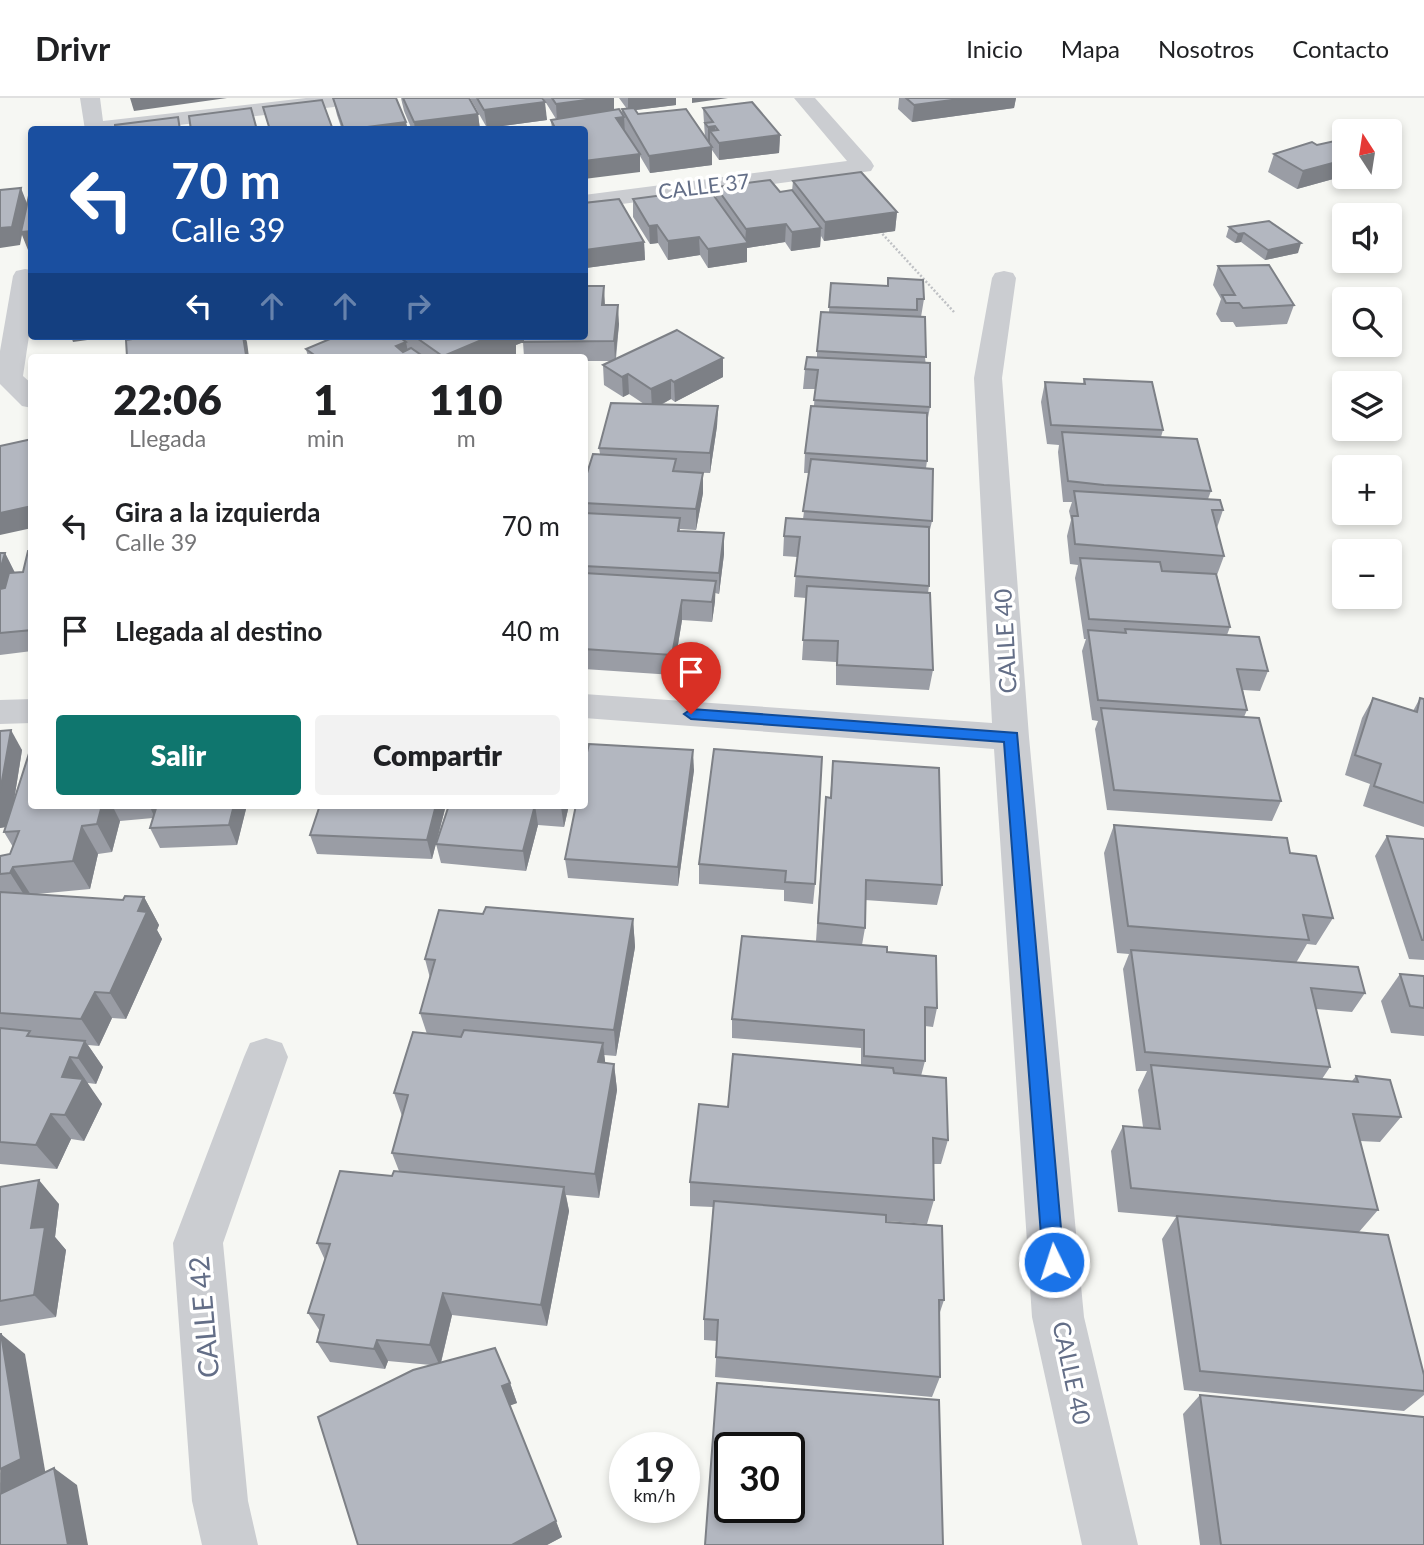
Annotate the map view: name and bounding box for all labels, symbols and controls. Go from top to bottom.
text: Drivr [35,28,110,68]
text: Inicio [966,34,1023,63]
text: Mapa [1061,34,1120,63]
text: Nosotros [1158,34,1254,63]
text: Contacto [1292,34,1389,63]
north arrow [1332,119,1402,189]
map controls [1332,119,1402,609]
text: 70 m [171,151,281,209]
icon: left [56,154,147,245]
street label: CALLE 37 [657,168,751,204]
button: sound [1332,203,1402,273]
text: Calle 39 [171,210,286,249]
icon: left [180,287,218,325]
icon: ahead [253,287,291,325]
icon: ahead [326,287,364,325]
icon: right [399,287,437,325]
button: search [1332,287,1402,357]
button: layers [1332,371,1402,441]
text: 22:06 [113,374,222,424]
text: 1 [314,374,338,424]
text: 110 [430,374,503,424]
text: Llegada [129,424,206,452]
text: min [307,424,344,452]
text: m [457,424,476,452]
button: + [1332,455,1402,525]
text: Gira a la izquierda [115,496,321,528]
icon: left [56,507,94,545]
text: 70 m [502,510,560,542]
text: Calle 39 [115,528,197,556]
button: − [1332,539,1402,609]
street label: CALLE 40 [987,588,1022,694]
icon: arrive [56,612,94,650]
text: Llegada al destino [115,615,322,647]
text: 40 m [502,615,560,647]
pin [661,642,721,714]
icon: arrive [672,653,710,691]
button: Salir [56,715,301,795]
button: Compartir [315,715,560,795]
position arrow [1017,1225,1091,1299]
street label: CALLE 42 [181,1255,225,1379]
street label: CALLE 40 [1047,1318,1098,1427]
speed limit sign: 30 [714,1432,805,1523]
text: 19 [634,1447,675,1489]
text: km/h [633,1484,676,1506]

